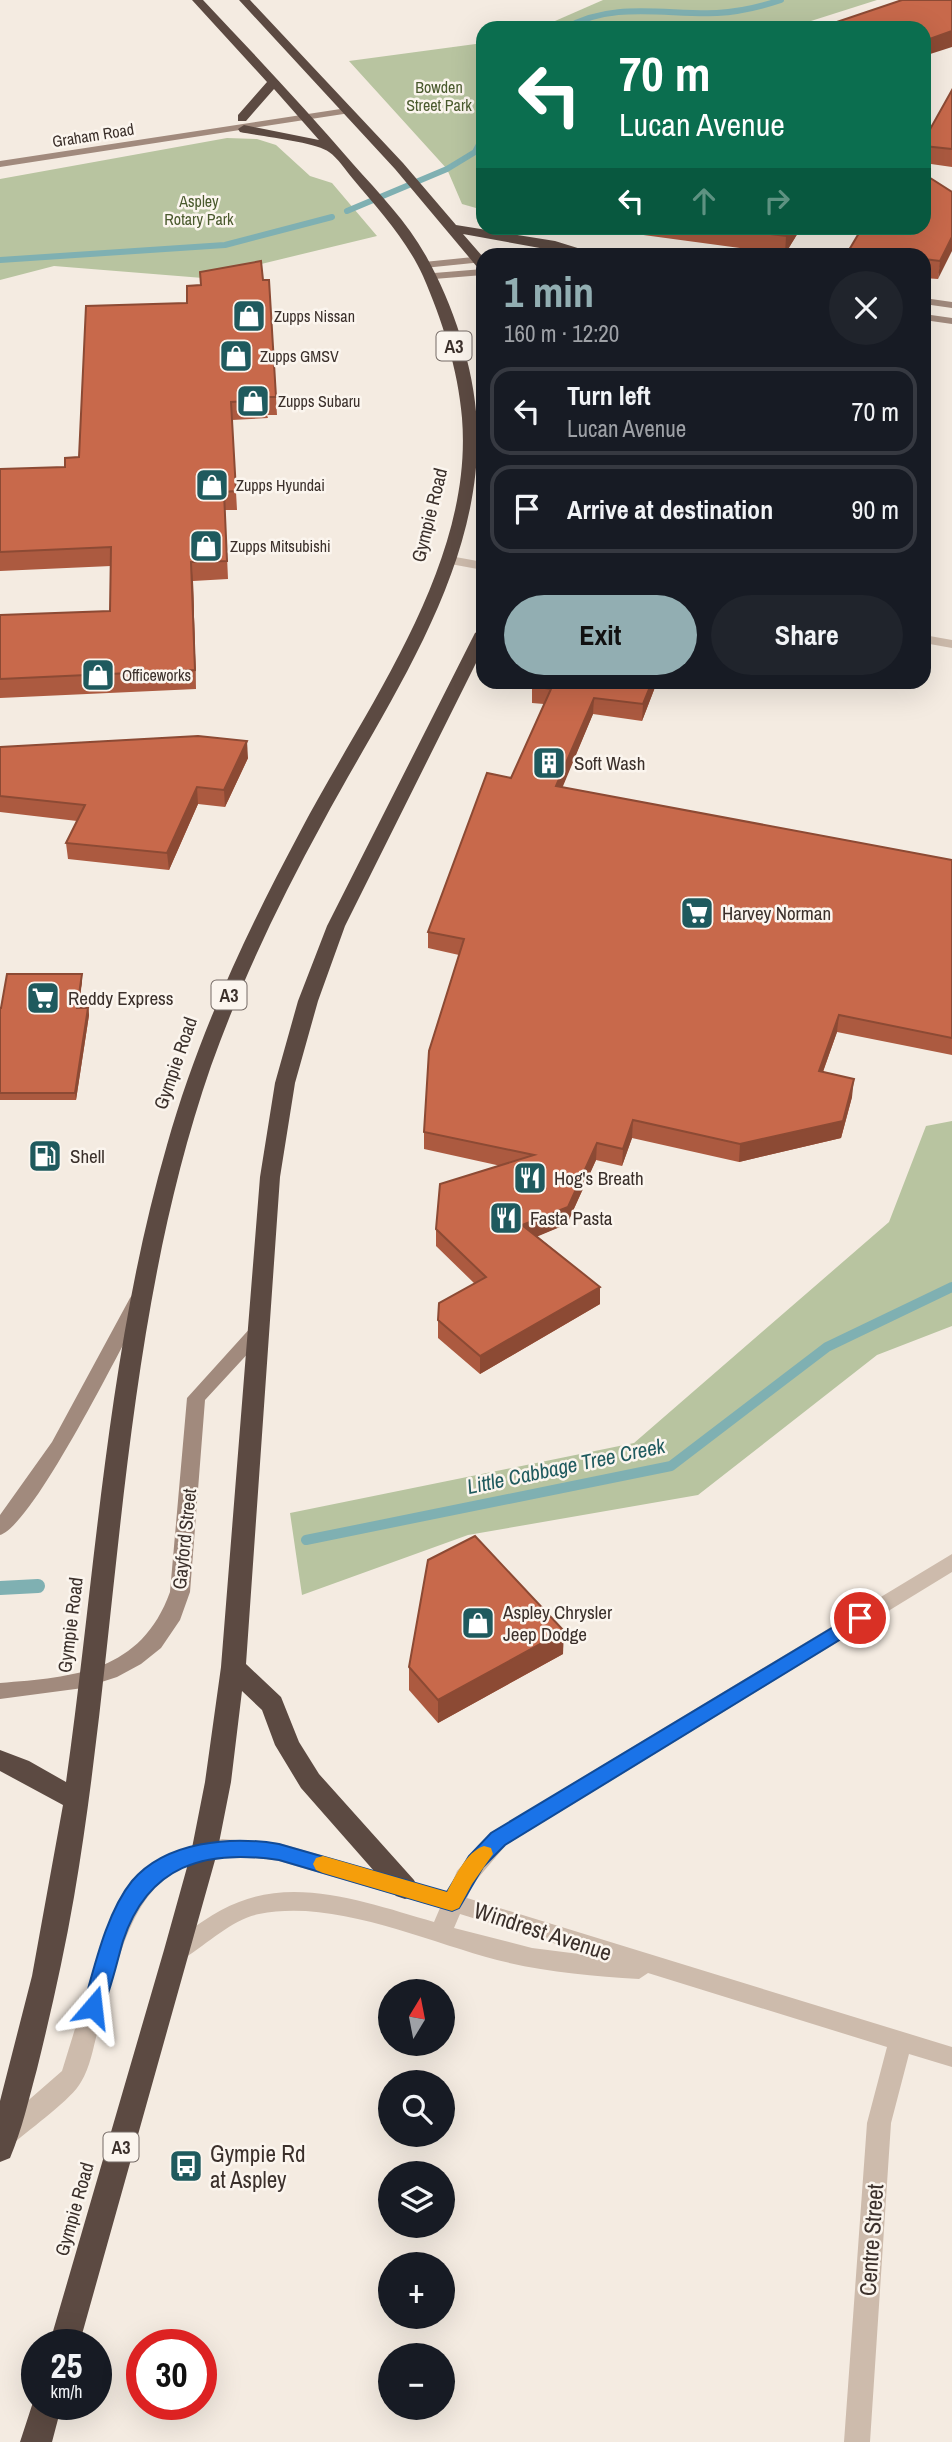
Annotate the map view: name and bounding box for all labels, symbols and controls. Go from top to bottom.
text: 70 m [619,40,711,106]
icon: left [504,49,595,140]
park label: Bowden Street Park [406,76,472,116]
text: Lucan Avenue [619,103,785,146]
street label: Graham Road [51,118,135,152]
icon: left [612,182,650,220]
icon: ahead [685,182,723,220]
icon: right [758,182,796,220]
park label: Aspley Rotary Park [164,190,234,230]
text: 1 min [504,264,594,320]
button: close [829,271,903,345]
shop icon: Zupps Nissan [230,297,268,335]
place label: Zupps Nissan [274,305,355,327]
text: 160 m · 12:20 [504,318,619,349]
road number: A3 [436,332,472,360]
shop icon: Zupps GMSV [217,337,255,375]
place label: Zupps GMSV [260,345,339,367]
text: Turn left [567,378,651,413]
shop icon: Zupps Subaru [234,382,272,420]
place label: Zupps Subaru [278,390,360,412]
icon: left [508,392,546,430]
text: 70 m [852,394,899,429]
text: Lucan Avenue [567,413,686,444]
street label: Gympie Road [405,465,453,565]
shop icon: Zupps Hyundai [193,466,231,504]
place label: Zupps Hyundai [236,474,325,496]
icon: arrive [508,490,546,528]
text: Arrive at destination [567,492,773,527]
text: 90 m [852,492,899,527]
shop icon: Zupps Mitsubishi [187,527,225,565]
place label: Zupps Mitsubishi [230,535,331,557]
button: Exit [504,595,697,675]
button: Share [711,595,903,675]
shop icon: Officeworks [79,656,117,694]
place label: Officeworks [122,664,191,686]
building icon: Soft Wash [530,744,568,782]
place label: Soft Wash [574,750,645,776]
supermarket icon: Harvey Norman [678,894,716,932]
place label: Harvey Norman [722,900,831,926]
supermarket icon: Reddy Express [24,979,62,1017]
road number: A3 [212,980,246,1010]
place label: Reddy Express [68,985,174,1011]
street label: Gympie Road [147,1013,203,1113]
fuel station icon: Shell [26,1137,64,1175]
place label: Shell [70,1143,105,1169]
restaurant icon: Hog's Breath [511,1159,549,1197]
place label: Hog's Breath [554,1165,644,1191]
restaurant icon: Fasta Pasta [487,1199,525,1237]
place label: Fasta Pasta [530,1205,613,1231]
water label: Little Cabbage Tree Creek [464,1431,669,1501]
street label: Gayford Street [166,1487,202,1591]
street label: Gympie Road [51,1576,89,1674]
pin [830,1588,890,1648]
place label: Aspley Chrysler Jeep Dodge [502,1599,613,1647]
icon: arrive [841,1599,879,1637]
shop icon: Aspley Chrysler Jeep Dodge [459,1604,497,1642]
street label: Windrest Avenue [470,1894,616,1968]
position arrow [56,1970,130,2044]
north arrow [378,1979,455,2056]
map controls [378,1979,455,2420]
button: search [378,2070,455,2147]
road number: A3 [104,2132,138,2162]
place label: Gympie Rd at Aspley [210,2138,305,2195]
bus stop icon: Gympie Rd at Aspley [167,2147,205,2185]
street label: Gympie Road [48,2159,100,2259]
button: layers [378,2161,455,2238]
street label: Centre Street [852,2183,890,2297]
button: + [378,2252,455,2329]
speed limit sign: 30 [126,2329,217,2420]
text: 25 [51,2342,82,2389]
button: − [378,2343,455,2420]
text: km/h [51,2379,83,2404]

